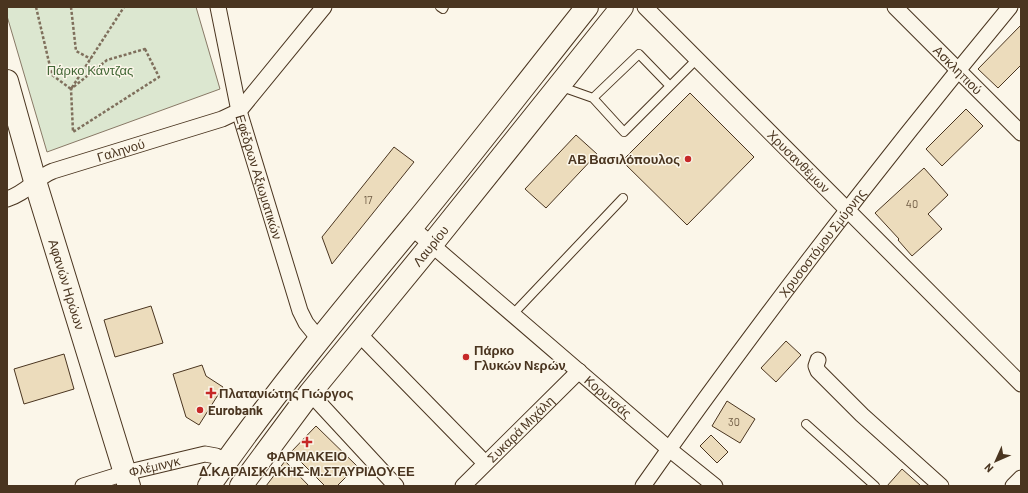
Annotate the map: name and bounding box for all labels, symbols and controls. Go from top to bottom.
street label: Ασκληπιού [930,42,986,98]
park label: Πάρκο Κάντζας [47,62,133,78]
street label: Εφέδρων Αξιωματικών [232,112,286,241]
street label: Χρυσανθέμων [764,127,834,196]
street label: Γαληνού [95,135,147,165]
place label: ΑΒ Βασιλόπουλος [568,151,680,167]
marker: ΑΒ Βασιλόπουλος [683,154,693,164]
street label: Χρυσοστόμου Σμύρνης [775,185,869,300]
house number: 17 [363,193,373,206]
house number: 40 [906,197,918,210]
street label: Λαυρίου [409,222,452,269]
street label: Αφανών Ηρώων [45,237,88,332]
place label: Πάρκο Γλυκών Νερών [474,342,566,373]
marker: Πάρκο Γλυκών Νερών [461,352,471,362]
street label: Κορυτσάς [581,372,635,421]
place label: Πλατανιώτης Γιώργος [219,385,354,401]
marker: Πλατανιώτης Γιώργος [206,388,216,398]
street label: Συκαρά Μιχάλη [484,392,557,466]
place label: Eurobank [208,402,263,418]
marker: Eurobank [195,405,205,415]
house number: 30 [728,415,740,428]
marker: ΦΑΡΜΑΚΕΙΟ Δ.ΚΑΡΑΙΣΚΑΚΗΣ-Μ.ΣΤΑΥΡΙΔΟΥ ΕΕ [302,437,312,447]
north arrow [976,441,1016,481]
place label: ΦΑΡΜΑΚΕΙΟ Δ.ΚΑΡΑΙΣΚΑΚΗΣ-Μ.ΣΤΑΥΡΙΔΟΥ ΕΕ [199,448,415,479]
street label: Φλέμινγκ [127,452,182,480]
text: N [981,461,996,476]

